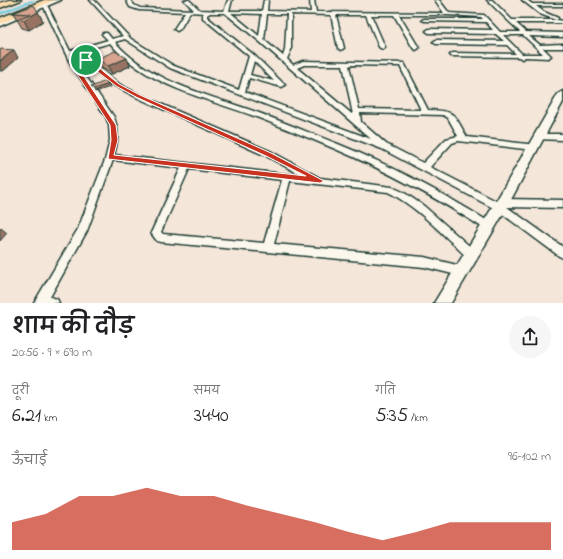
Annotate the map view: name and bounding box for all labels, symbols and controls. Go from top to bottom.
pin [69,43,103,77]
icon: arrive [75,49,97,71]
text: शाम की दौड़ [12,312,134,344]
button: share [509,316,551,358]
text: 20:56 · 9 × 690 m [12,343,92,362]
text: दूरी [12,383,29,399]
text: समय [194,383,220,399]
text: गति [375,383,395,399]
text: 6.21 [12,402,41,431]
text: 34:40 [194,402,229,431]
text: 5:35 [375,402,408,431]
text: km [41,410,57,426]
text: /km [408,410,428,426]
text: 96–102 m [508,447,551,466]
text: ऊँचाई [12,451,47,470]

